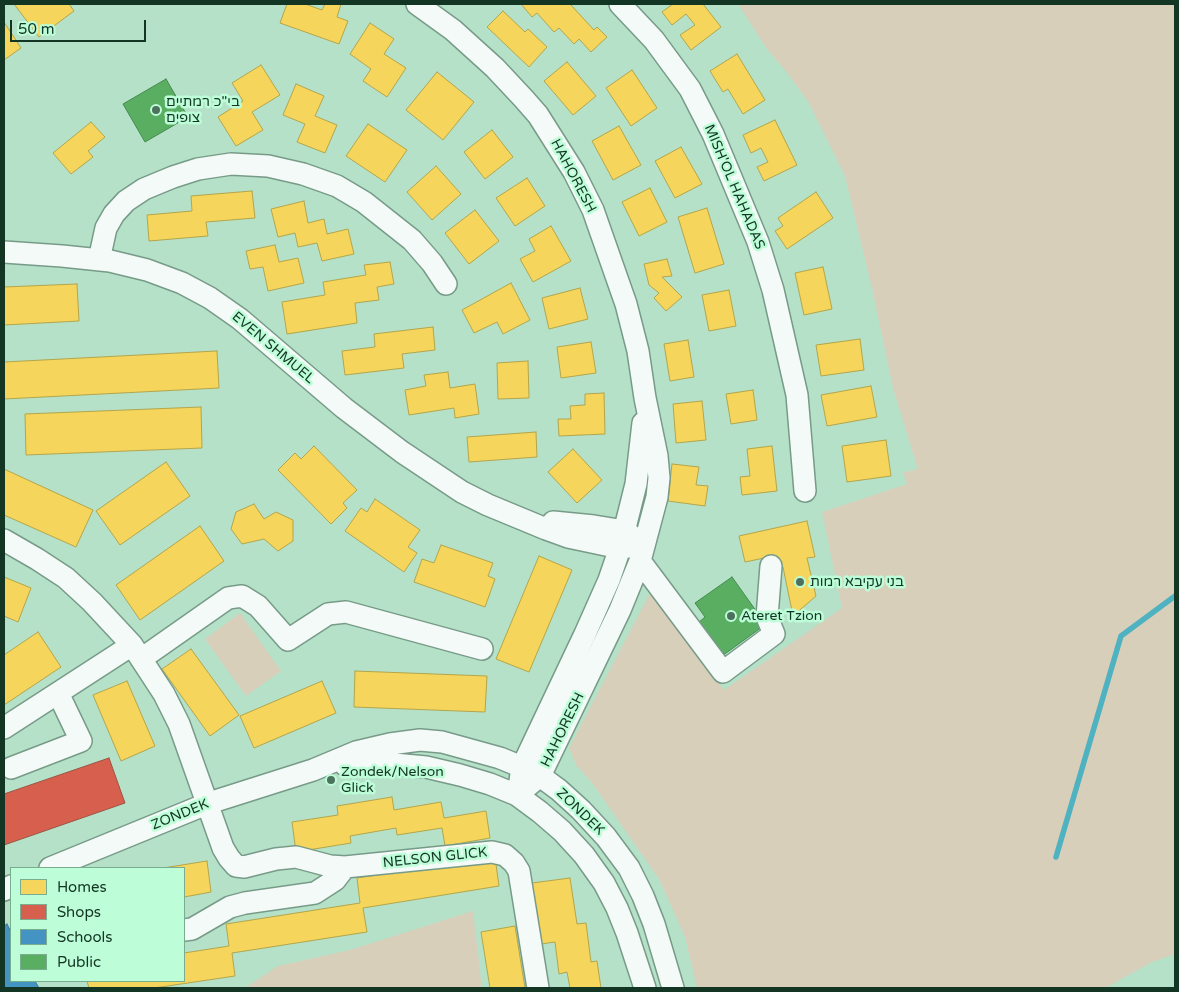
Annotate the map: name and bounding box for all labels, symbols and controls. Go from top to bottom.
scale bar [12,10,149,42]
text: 50 m [18,20,55,38]
place label: בי"כ רמתיים צופים [166,94,240,126]
marker: בי"כ רמתיים צופים [150,104,162,116]
street label: MISH'OL HAHADAS [700,122,768,252]
street label: HAHORESH [547,136,599,216]
street label: EVEN SHMUEL [228,309,318,387]
place label: בני עקיבא רמות [810,574,904,590]
marker: בני עקיבא רמות [794,576,806,588]
place label: Ateret Tzion [741,608,822,624]
marker: Ateret Tzion [725,610,737,622]
street label: HAHORESH [538,690,588,770]
place label: Zondek/Nelson Glick [341,764,444,796]
marker: Zondek/Nelson Glick [325,774,337,786]
street label: ZONDEK [552,785,608,839]
street label: ZONDEK [149,796,211,834]
street label: NELSON GLICK [382,844,488,872]
legend [10,867,185,982]
text: Homes [57,878,107,896]
text: Shops [57,903,101,921]
text: Schools [57,928,113,946]
text: Public [57,953,101,971]

